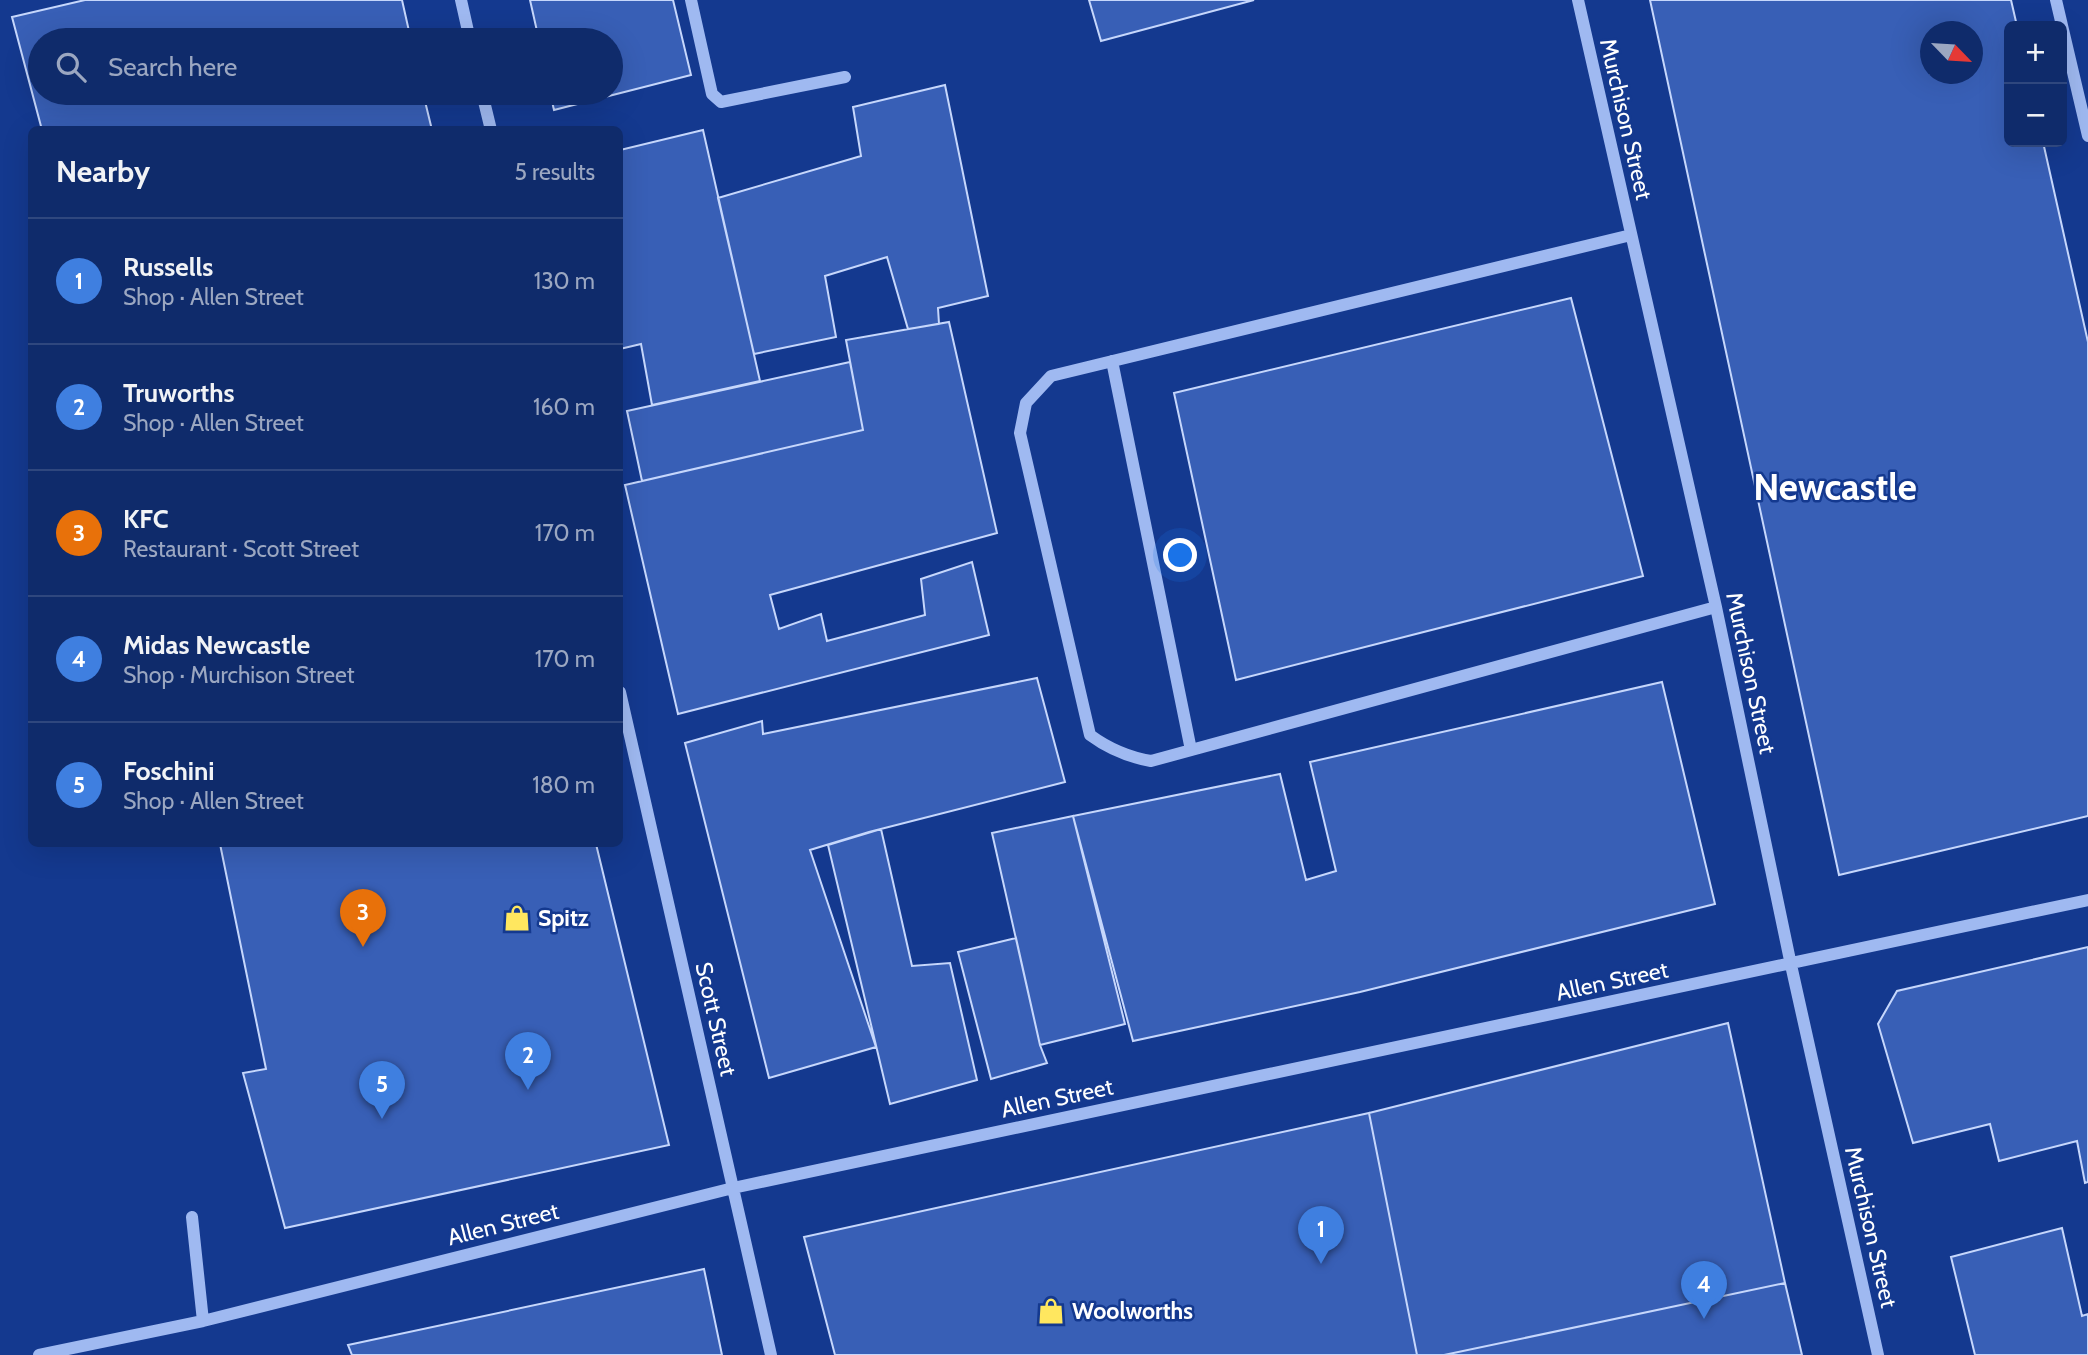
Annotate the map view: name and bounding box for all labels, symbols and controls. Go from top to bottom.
north arrow [1920,21,1983,84]
map controls [2004,21,2067,147]
button: + [2004,21,2067,84]
search box [28,28,623,105]
street label: Murchison Street [1594,36,1658,203]
icon: search [52,48,90,86]
text: Search here [108,51,237,83]
button: − [2004,84,2067,147]
text: Nearby [56,153,150,190]
text: 5 results [514,158,595,186]
text: Russells [123,251,213,283]
text: 1 [75,267,83,295]
text: 130 m [534,267,595,295]
text: Shop · Allen Street [123,283,304,311]
text: Truworths [123,377,235,409]
text: 2 [73,393,85,421]
text: 160 m [533,393,595,421]
text: Shop · Allen Street [123,409,304,437]
district label: Newcastle [1753,464,1917,509]
text: KFC [123,503,169,535]
text: 3 [73,519,85,547]
text: 170 m [535,519,595,547]
text: Restaurant · Scott Street [123,535,359,563]
your location [1163,538,1197,572]
street label: Murchison Street [1720,590,1782,757]
text: Midas Newcastle [123,629,310,661]
text: 4 [72,645,86,673]
text: 170 m [535,645,595,673]
text: Shop · Murchison Street [123,661,355,689]
text: Foschini [123,755,215,787]
text: 5 [73,771,85,799]
text: 180 m [532,771,595,799]
text: Shop · Allen Street [123,787,304,815]
pin: 3 [340,889,386,947]
shop icon: Spitz [502,903,532,933]
place label: Spitz [538,904,589,932]
street label: Allen Street [1553,955,1671,1007]
street label: Scott Street [689,959,743,1079]
pin: 2 [505,1032,551,1090]
pin: 5 [359,1061,405,1119]
street label: Allen Street [998,1072,1116,1124]
street label: Murchison Street [1839,1144,1903,1311]
street label: Allen Street [444,1197,562,1251]
pin: 1 [1298,1206,1344,1264]
pin: 4 [1681,1261,1727,1319]
shop icon: Woolworths [1036,1296,1066,1326]
place label: Woolworths [1072,1297,1193,1325]

